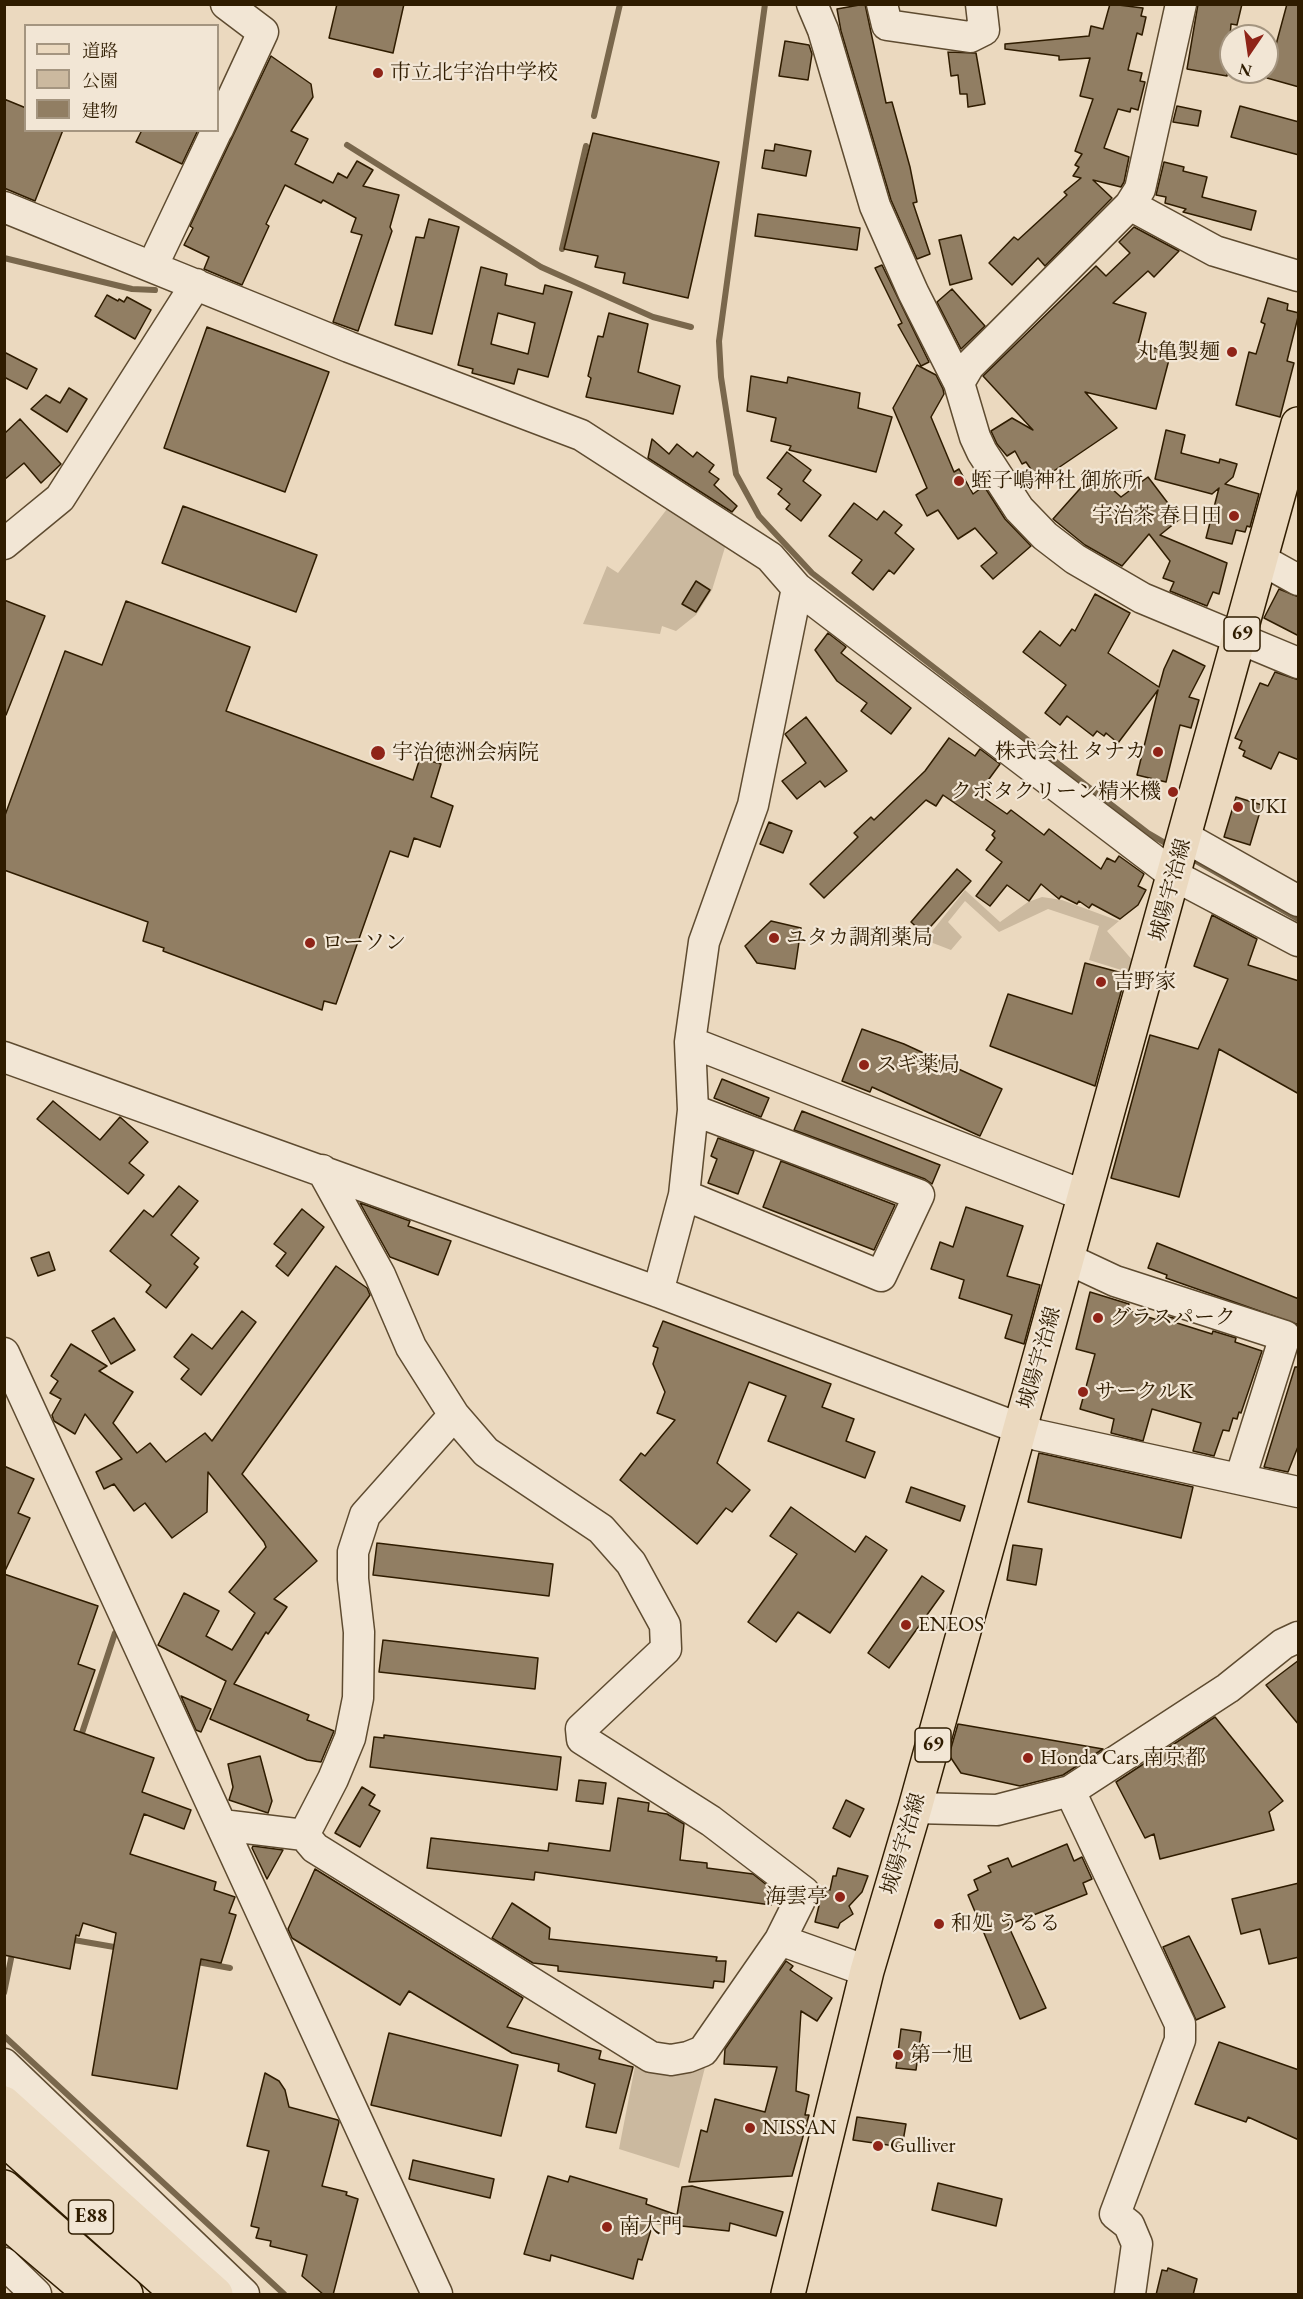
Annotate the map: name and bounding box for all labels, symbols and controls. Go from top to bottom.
legend [24,24,219,132]
north arrow [1219,24,1279,84]
text: 道路 [82,39,118,62]
text: N [1237,58,1254,82]
place label: 市立北宇治中学校 [390,60,558,86]
marker: 市立北宇治中学校 [371,66,385,80]
text: 公園 [82,69,118,92]
text: 建物 [82,99,118,122]
place label: 丸亀製麺 [1136,339,1220,365]
marker: 丸亀製麺 [1225,345,1239,359]
place label: 蛭子嶋神社 御旅所 [971,468,1143,494]
marker: 蛭子嶋神社 御旅所 [952,474,966,488]
place label: 宇治茶 春日田 [1092,503,1222,529]
marker: 宇治茶 春日田 [1227,509,1241,523]
road number: 69 [1224,617,1260,651]
place label: 株式会社 タナカ [995,739,1146,765]
place label: 宇治徳洲会病院 [392,740,539,766]
marker: 宇治徳洲会病院 [369,744,387,762]
marker: 株式会社 タナカ [1151,745,1165,759]
place label: クボタクリーン精米機 [951,779,1161,805]
marker: クボタクリーン精米機 [1166,785,1180,799]
place label: UKI [1250,794,1287,820]
marker: UKI [1231,800,1245,814]
street label: 城陽宇治線 [1145,836,1197,944]
place label: ユタカ調剤薬局 [786,925,933,951]
place label: ローソン [322,930,406,956]
marker: ユタカ調剤薬局 [767,931,781,945]
marker: ローソン [303,936,317,950]
place label: 吉野家 [1113,969,1176,995]
marker: 吉野家 [1094,975,1108,989]
place label: スギ薬局 [876,1052,960,1078]
marker: スギ薬局 [857,1058,871,1072]
street label: 城陽宇治線 [1013,1304,1067,1412]
place label: グラスパーク [1110,1305,1236,1331]
marker: グラスパーク [1091,1311,1105,1325]
place label: サークルK [1095,1379,1193,1405]
marker: サークルK [1076,1385,1090,1399]
place label: ENEOS [918,1612,984,1638]
marker: ENEOS [899,1618,913,1632]
road number: 69 [915,1728,951,1762]
place label: Honda Cars 南京都 [1040,1745,1206,1771]
marker: Honda Cars 南京都 [1021,1751,1035,1765]
street label: 城陽宇治線 [877,1790,931,1898]
place label: 海雲亭 [765,1884,828,1910]
marker: 海雲亭 [833,1890,847,1904]
place label: 和処 うるる [951,1911,1060,1937]
marker: 和処 うるる [932,1917,946,1931]
place label: 第一旭 [910,2042,973,2068]
marker: 第一旭 [891,2048,905,2062]
place label: NISSAN [762,2115,836,2141]
marker: NISSAN [743,2121,757,2135]
place label: Gulliver [890,2133,955,2159]
marker: Gulliver [871,2139,885,2153]
road number: E88 [68,2200,113,2234]
place label: 南大門 [619,2214,682,2240]
marker: 南大門 [600,2220,614,2234]

